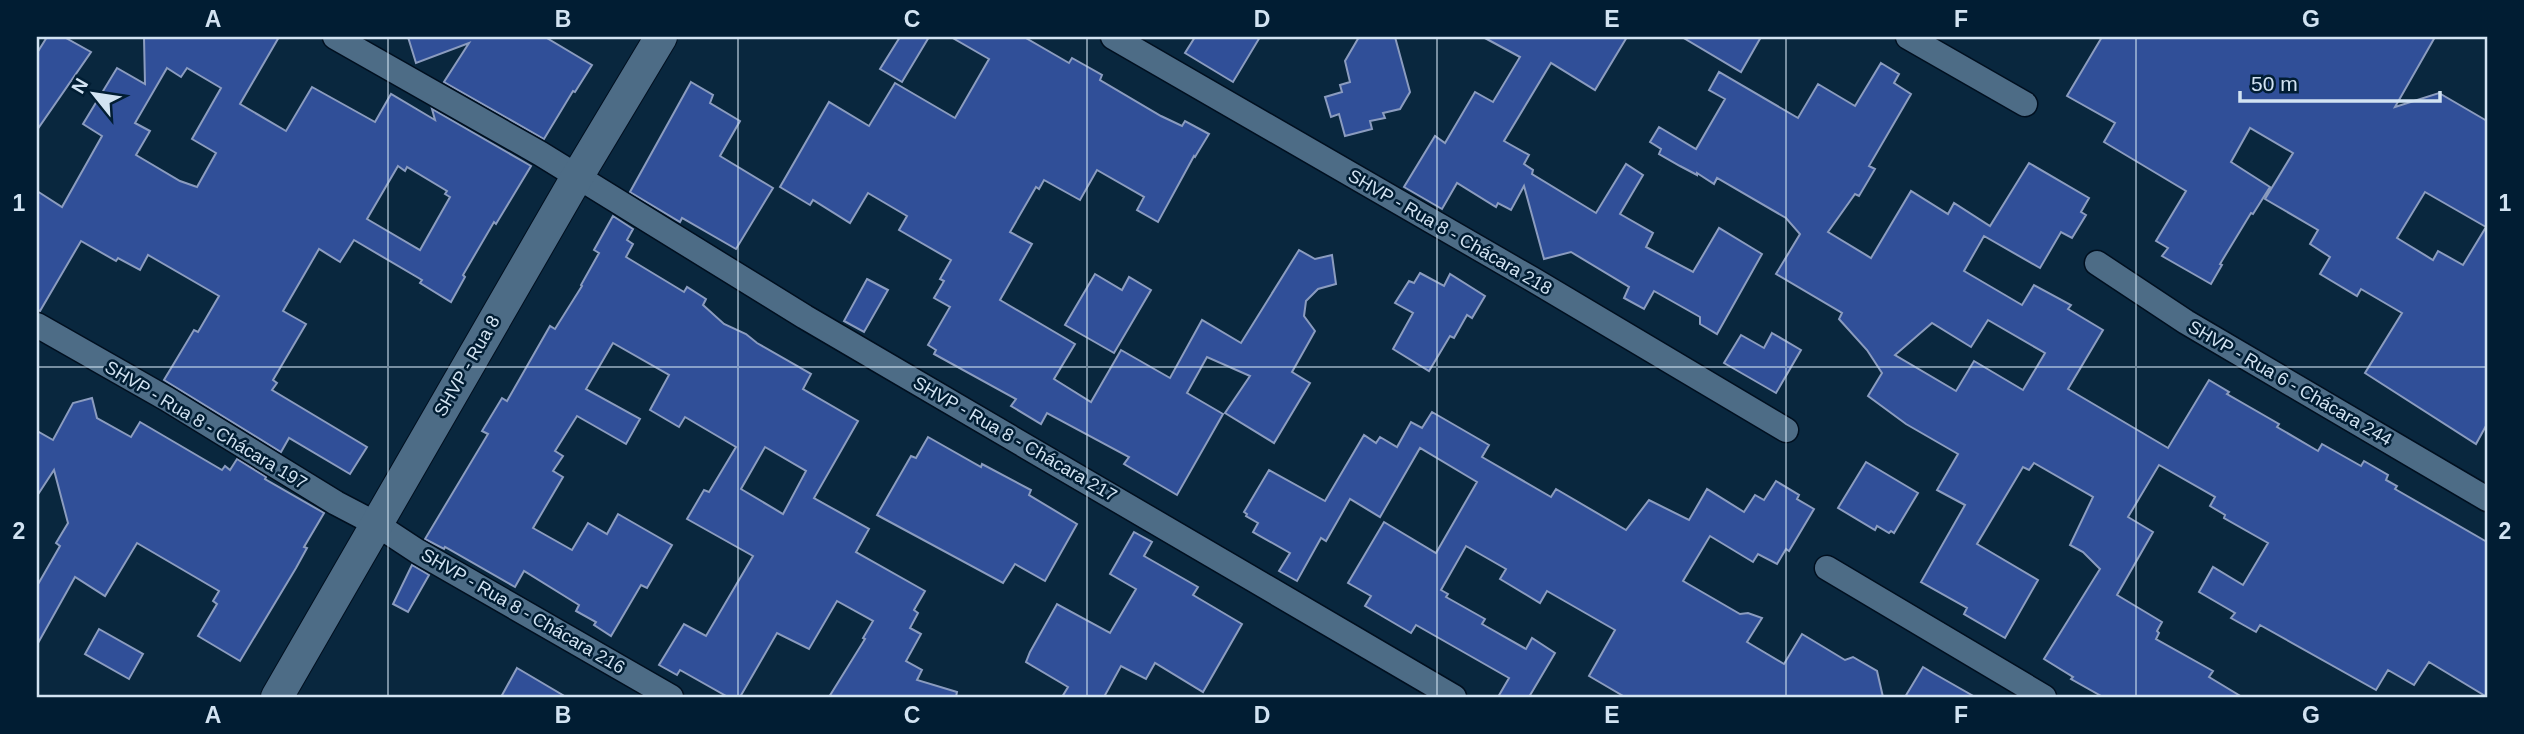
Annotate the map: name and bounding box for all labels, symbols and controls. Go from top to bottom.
text: A [205,6,221,32]
text: B [555,6,571,32]
text: C [904,6,920,32]
text: D [1254,6,1270,32]
text: E [1604,6,1620,32]
text: F [1954,6,1968,32]
text: G [2302,6,2320,32]
north arrow [60,60,130,130]
scale bar [2240,60,2440,104]
text: 50 m [2251,72,2298,95]
text: N [67,75,92,97]
street label: SHVP - Rua 8 - Chácara 218 [1345,165,1555,299]
text: 1 [13,190,26,216]
text: 1 [2499,190,2512,216]
street label: SHVP - Rua 8 [430,312,504,420]
street label: SHVP - Rua 6 - Chácara 244 [2185,316,2395,450]
street label: SHVP - Rua 8 - Chácara 197 [102,357,310,493]
street label: SHVP - Rua 8 - Chácara 217 [910,372,1120,506]
text: 2 [13,518,25,544]
text: 2 [2499,518,2511,544]
street label: SHVP - Rua 8 - Chácara 216 [418,544,628,678]
text: A [205,702,221,728]
text: B [555,702,571,728]
text: C [904,702,920,728]
text: D [1254,702,1270,728]
text: E [1604,702,1620,728]
text: F [1954,702,1968,728]
text: G [2302,702,2320,728]

